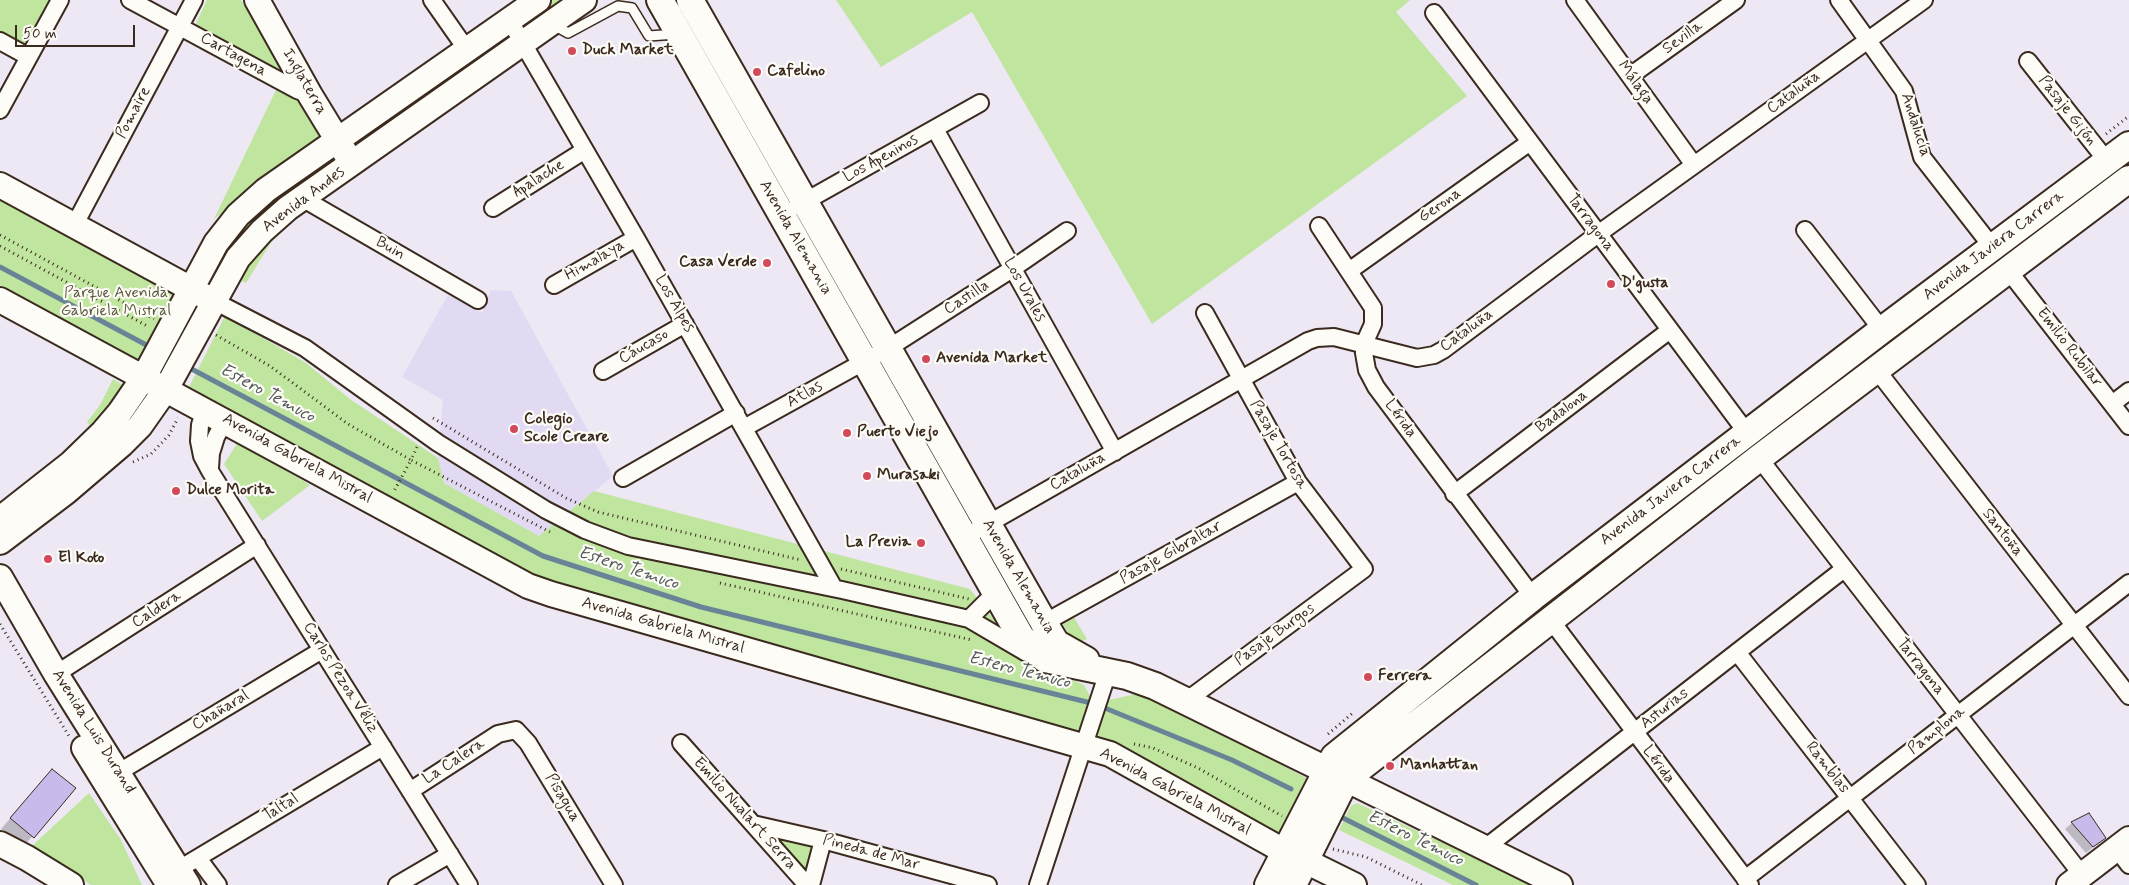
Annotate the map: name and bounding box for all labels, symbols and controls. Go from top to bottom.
scale bar [18,15,138,47]
street label: Sevilla [1659,17,1707,59]
text: 50 m [23,24,57,44]
street label: Cartagena [196,29,270,81]
place label: Duck Market [582,41,673,61]
street label: Inglaterra [277,45,331,119]
marker: Duck Market [566,45,578,57]
street label: Málaga [1613,57,1657,109]
place label: Cafelino [767,62,825,82]
marker: Cafelino [751,66,763,78]
street label: Cataluña [1764,67,1824,119]
street label: Pasaje Gijón [2034,72,2100,150]
street label: Pomaire [112,84,156,142]
street label: Andalucía [1896,91,1934,159]
street label: Los Apeninos [840,131,922,187]
street label: Apalache [510,156,568,202]
street label: Avenida Andes [259,163,349,237]
street label: Avenida Alemania [754,177,836,299]
street label: Gerona [1415,185,1465,227]
street label: Avenida Javiera Carrera [1920,187,2068,305]
street label: Tarragona [1562,190,1618,256]
street label: Buin [372,233,408,265]
street label: Himalaya [562,236,628,286]
place label: Casa Verde [679,253,757,273]
street label: Los Urales [999,255,1049,325]
marker: Casa Verde [761,257,773,269]
street label: Los Alpes [650,272,698,336]
place label: D'gusta [1621,274,1669,294]
street label: Castilla [941,276,993,320]
marker: D'gusta [1605,278,1617,290]
park label: Parque Avenida Gabriela Mistral [61,284,171,322]
street label: Emilio Rubilar [2032,304,2106,392]
street label: Cataluña [1437,305,1497,357]
street label: Cáucaso [616,325,672,369]
place label: Avenida Market [936,349,1047,369]
marker: Avenida Market [920,353,932,365]
water label: Estero Temuco [216,360,318,428]
street label: Atlas [784,377,826,413]
street label: Badalona [1532,386,1592,438]
street label: Lérida [1380,396,1420,442]
street label: Pasaje Tortosa [1245,397,1311,493]
street label: Avenida Gabriela Mistral [219,410,375,508]
place label: Colegio Scole Creare [524,410,609,448]
marker: Colegio Scole Creare [508,423,520,435]
place label: Puerto Viejo [857,423,939,443]
marker: Puerto Viejo [841,427,853,439]
street label: Avenida Javiera Carrera [1597,432,1745,550]
street label: Cataluña [1047,448,1109,496]
place label: Murasaki [877,466,940,486]
marker: Murasaki [861,470,873,482]
place label: Dulce Morita [186,481,274,501]
marker: Dulce Morita [170,485,182,497]
street label: Santoña [1977,505,2027,561]
street label: Avenida Alemania [977,516,1059,638]
street label: Pasaje Gibraltar [1117,517,1225,589]
place label: La Previa [846,533,911,553]
marker: La Previa [915,537,927,549]
water label: Estero Temuco [575,543,681,595]
place label: El Koto [58,549,104,569]
marker: El Koto [42,553,54,565]
street label: Caldera [129,587,185,633]
street label: Avenida Gabriela Mistral [579,594,747,658]
street label: Pasaje Burgos [1231,599,1319,671]
street label: Carlos Pezoa Véliz [298,619,382,737]
street label: Tarragona [1892,635,1948,699]
water label: Estero Temuco [966,648,1072,694]
street label: Avenida Luis Durand [47,666,139,798]
place label: Ferrera [1378,667,1431,687]
marker: Ferrera [1362,671,1374,683]
street label: Asturias [1637,684,1693,734]
street label: Chañaral [189,687,253,735]
street label: Pamplona [1905,703,1969,759]
street label: La Calera [419,735,489,789]
street label: Ramblas [1801,738,1853,798]
street label: Lérida [1637,742,1679,788]
street label: Avenida Gabriela Mistral [1096,744,1254,840]
street label: Emilio Nualart Serra [688,754,800,874]
place label: Manhattan [1400,756,1478,776]
marker: Manhattan [1384,760,1396,772]
street label: Pisagua [540,770,584,826]
street label: Taltal [260,790,302,826]
water label: Estero Temuco [1363,806,1467,872]
street label: Pineda de Mar [820,831,922,875]

